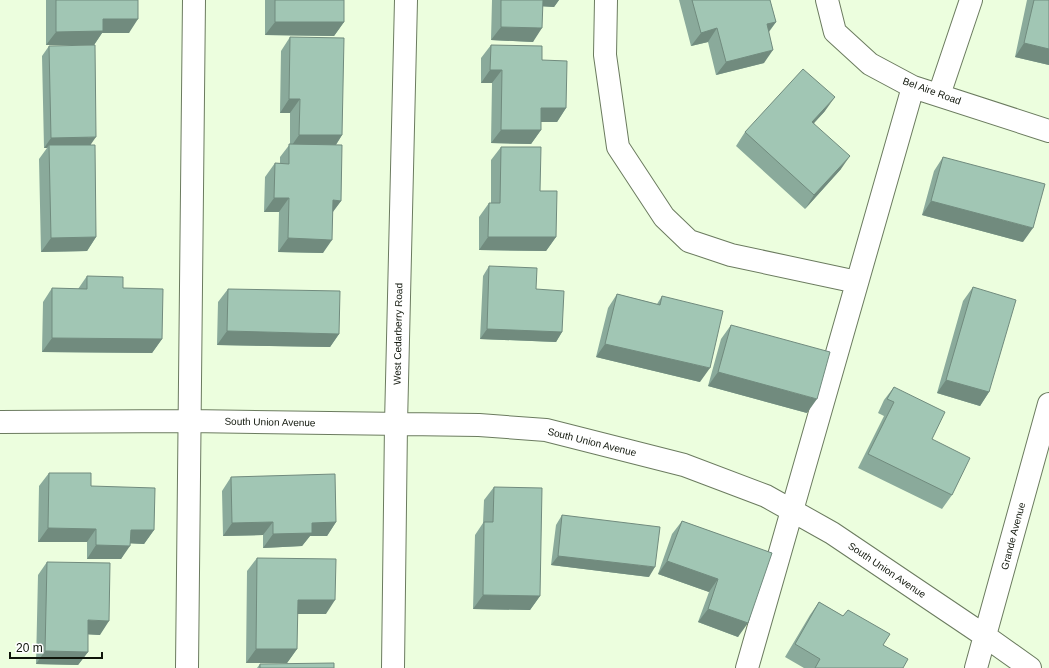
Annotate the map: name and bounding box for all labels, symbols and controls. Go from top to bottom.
street label: Bel Aire Road [901,75,963,107]
street label: West Cedarberry Road [392,283,404,385]
street label: South Union Avenue [224,416,316,428]
street label: South Union Avenue [547,426,638,458]
street label: Grande Avenue [999,501,1027,571]
street label: South Union Avenue [846,540,928,600]
scale bar [10,634,102,660]
text: 20 m [16,641,43,655]

